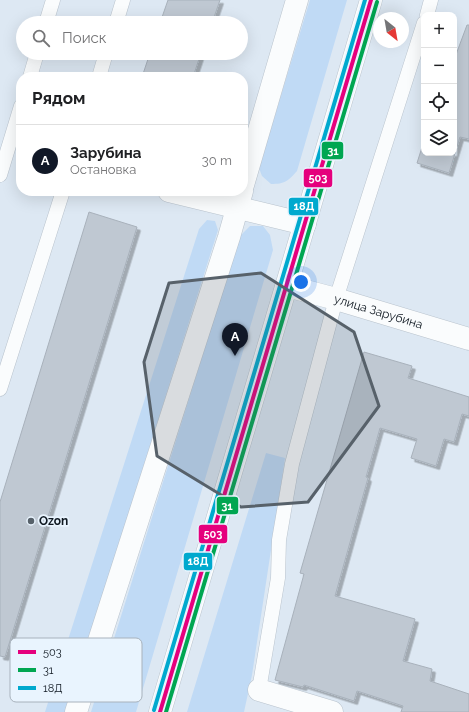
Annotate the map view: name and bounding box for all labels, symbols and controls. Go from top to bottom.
north arrow [373,12,409,48]
map controls [421,12,457,156]
button: + [421,12,457,48]
search box [16,16,248,60]
icon: search [30,27,52,49]
text: Поиск [62,29,107,47]
button: − [421,48,457,84]
button: locate [421,84,457,120]
text: Рядом [32,88,85,108]
button: layers [421,120,457,156]
line badge: 31 [321,141,344,160]
text: Зарубина [70,144,141,162]
text: 31 [327,145,339,158]
text: A [41,153,49,168]
text: 30 m [202,153,232,168]
text: Остановка [70,162,136,177]
line badge: 503 [303,168,333,188]
text: 503 [309,172,328,185]
line badge: 18Д [288,197,319,216]
text: 18Д [294,200,315,213]
your location [291,272,311,292]
street label: улица Зарубина [332,292,424,332]
pin: A [222,323,248,356]
line badge: 31 [216,496,239,515]
text: 31 [221,500,233,513]
place label: Ozon [39,514,68,528]
marker: Ozon [26,516,36,526]
line badge: 503 [198,524,228,544]
text: 503 [204,528,223,541]
line badge: 18Д [183,552,213,571]
text: 18Д [188,555,209,568]
legend [10,638,142,702]
text: 503 [43,646,62,659]
text: 31 [43,664,54,677]
text: 18Д [43,682,62,695]

